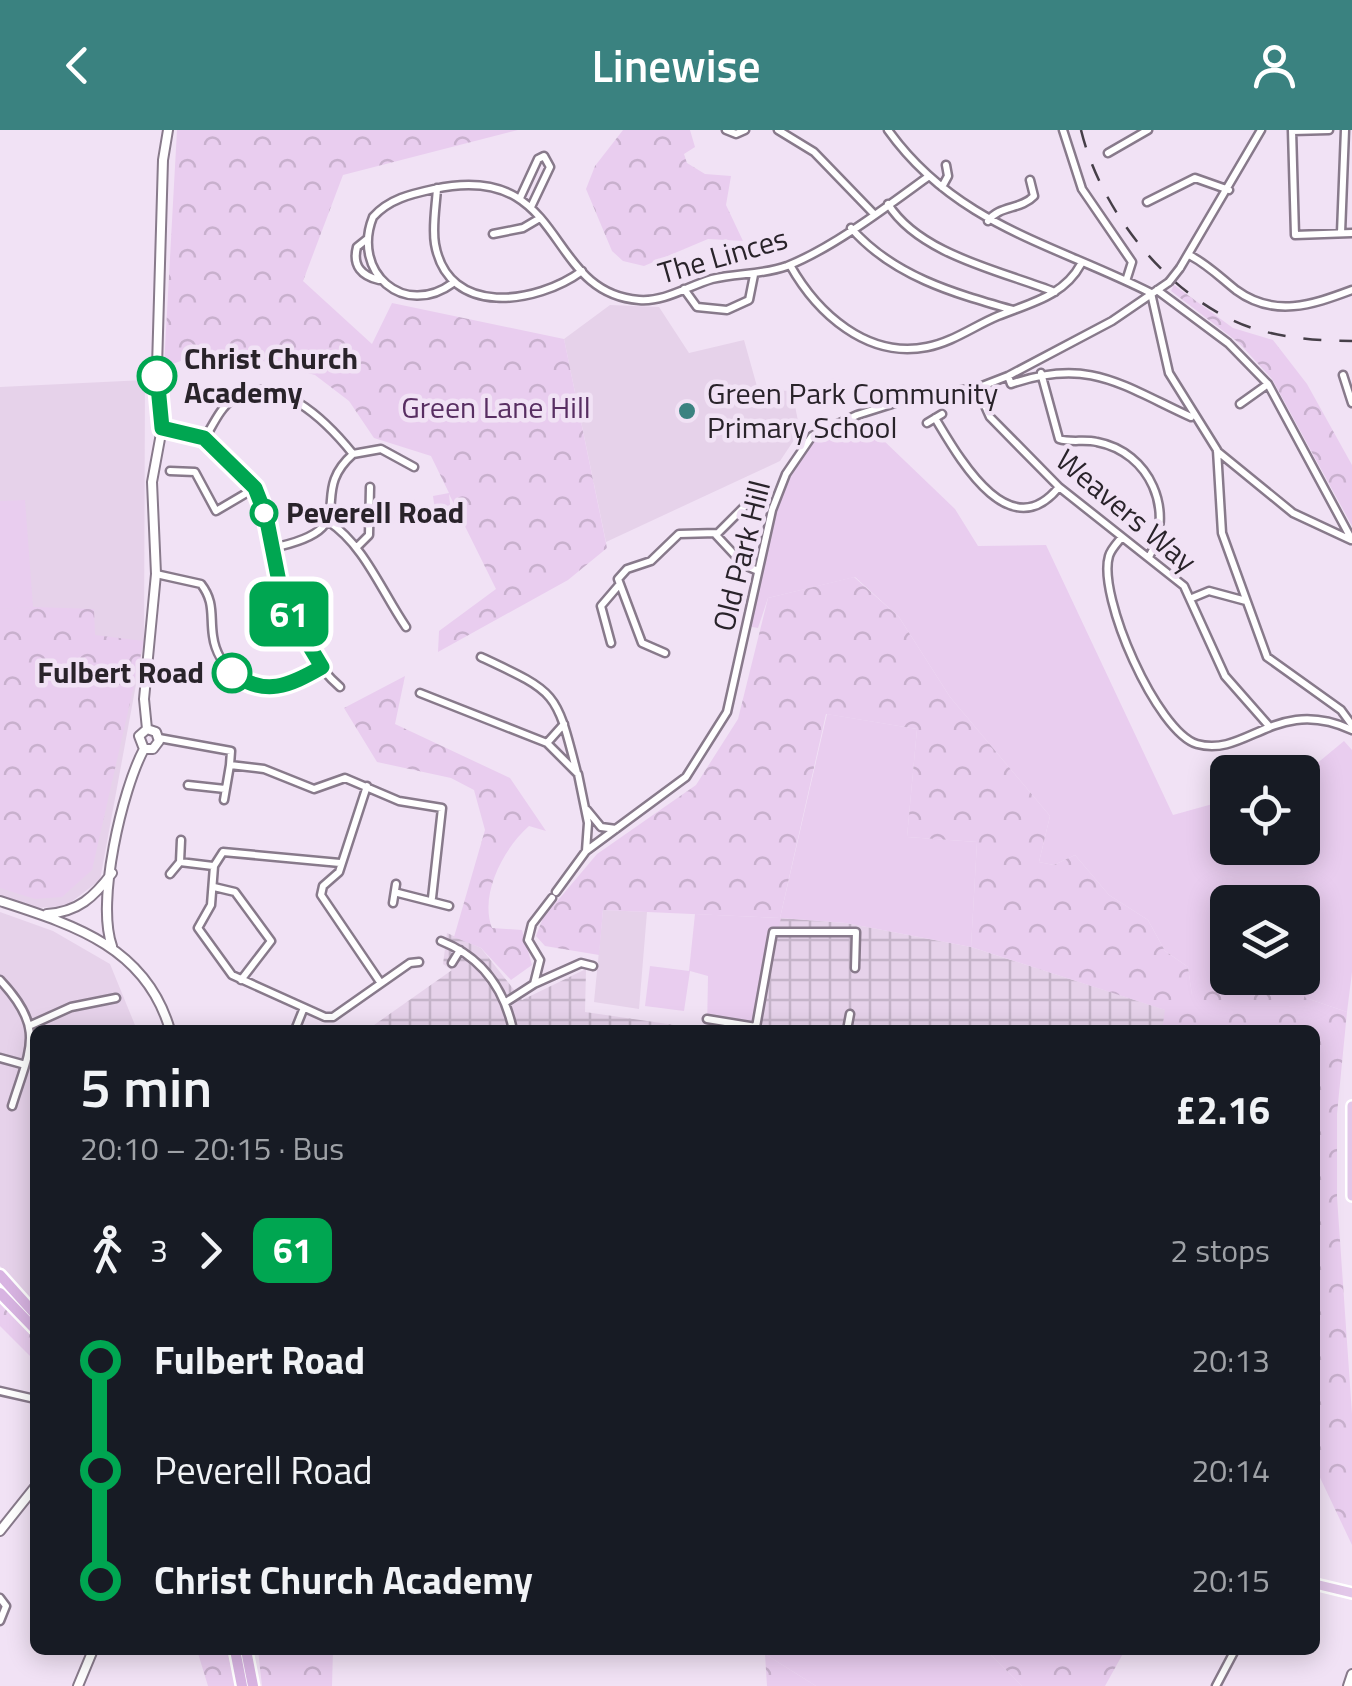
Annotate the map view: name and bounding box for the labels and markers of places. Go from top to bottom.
place label: Christ Church Academy [184,335,358,415]
marker: Christ Church Academy [138,357,176,395]
place label: Green Park Community Primary School [707,370,998,450]
marker: Green Park Community Primary School [676,400,698,422]
place label: Peverell Road [286,489,464,535]
marker: Peverell Road [251,500,277,526]
place label: Fulbert Road [37,649,204,695]
marker: Fulbert Road [213,654,251,692]

